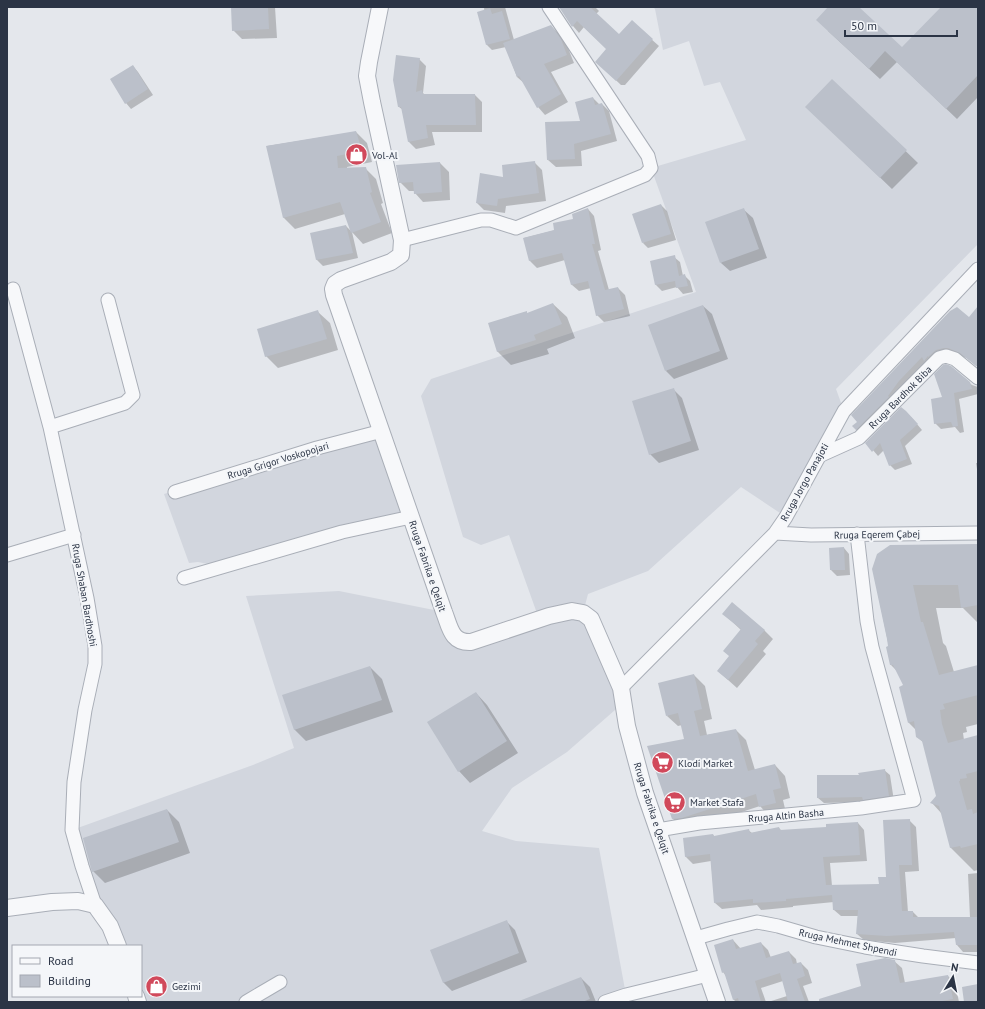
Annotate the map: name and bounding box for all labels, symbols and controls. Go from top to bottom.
scale bar [845,12,957,38]
text: 50 m [851,18,877,33]
shop icon: Vol-Al [344,142,370,168]
place label: Vol-Al [371,149,398,162]
street label: Rruga Bardhok Biba [866,363,935,432]
street label: Rruga Grigor Voskopojari [226,439,331,482]
street label: Rruga Jorgo Panajoti [778,441,831,524]
street label: Rruga Fabrika e Qelqit [406,519,449,614]
street label: Rruga Eqerem Çabej [834,527,920,542]
street label: Rruga Shaban Bardhoshi [69,542,100,648]
supermarket icon: Klodi Market [650,750,676,776]
place label: Klodi Market [678,757,733,770]
street label: Rruga Fabrika e Qelqit [631,761,673,856]
supermarket icon: Market Stafa [662,789,688,815]
place label: Market Stafa [690,796,744,809]
street label: Rruga Altin Basha [748,806,824,825]
street label: Rruga Mehmet Shpendi [798,926,898,959]
legend [12,945,142,997]
text: Road [48,953,73,968]
north arrow [933,957,973,997]
text: N [950,960,960,975]
text: Building [48,973,91,988]
shop icon: Gezimi [144,973,170,999]
place label: Gezimi [172,980,201,993]

